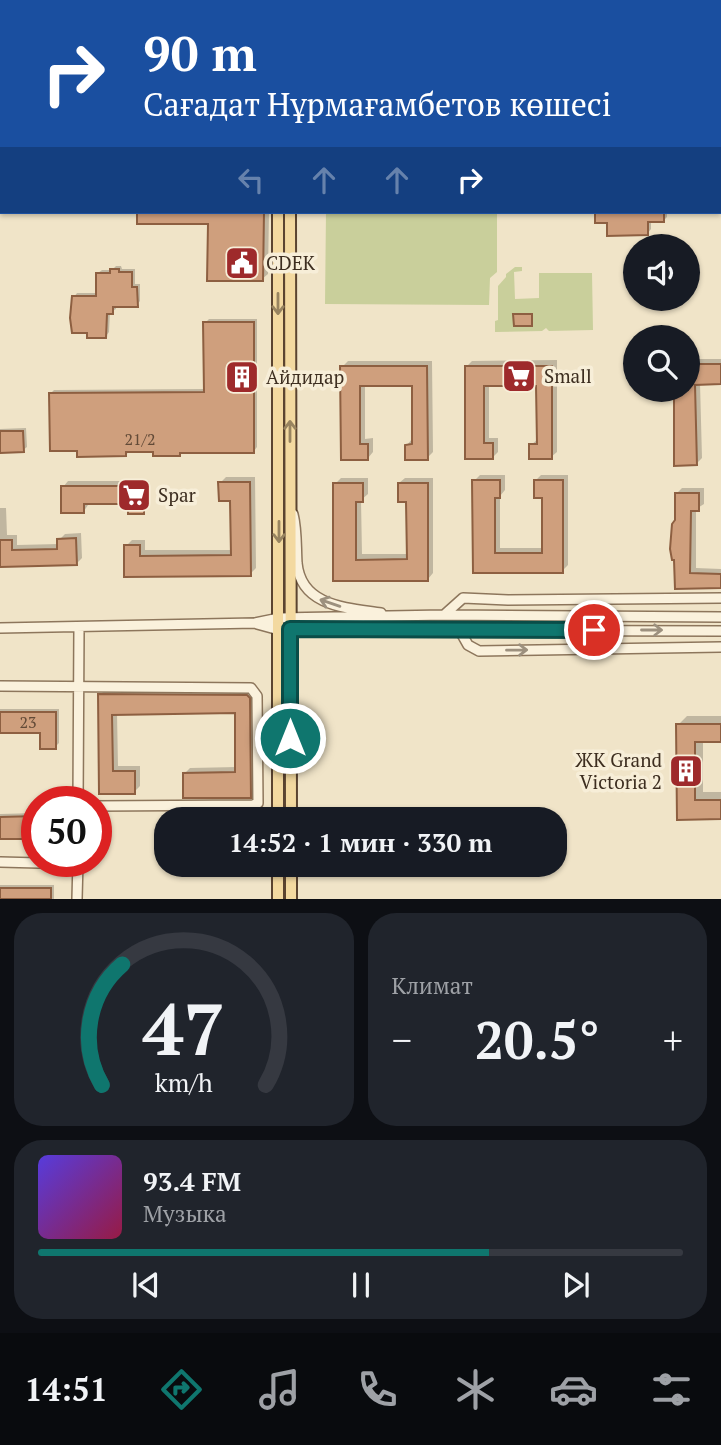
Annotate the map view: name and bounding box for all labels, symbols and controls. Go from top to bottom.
text: 90 m [143,20,257,85]
icon: right [28,28,119,119]
text: Сағадат Нұрмағамбетов көшесі [143,83,611,125]
icon: left [232,161,270,199]
icon: ahead [305,161,343,199]
icon: ahead [378,161,416,199]
icon: right [451,161,489,199]
map controls [623,234,700,402]
button: sound [623,234,700,311]
public building icon: CDEK [223,244,261,282]
place label: CDEK [266,250,316,275]
one-way arrow [271,293,285,316]
button: search [623,325,700,402]
supermarket icon: Small [500,357,538,395]
building icon: Айдидар [223,358,261,396]
place label: Small [544,363,592,388]
place label: Айдидар [266,364,344,389]
one-way arrow [283,420,297,443]
house number: 21/2 [124,428,156,450]
supermarket icon: Spar [115,476,153,514]
place label: Spar [158,482,197,507]
one-way arrow [272,520,286,543]
one-way arrow [320,596,342,608]
pin [564,600,624,660]
icon: arrive [575,611,613,649]
one-way arrow [640,624,663,637]
one-way arrow [505,643,528,657]
position arrow [253,701,327,775]
house number: 23 [19,711,37,733]
place label: ЖК Grand Victoria 2 [575,747,662,794]
building icon: ЖК Grand Victoria 2 [667,752,705,790]
speed limit sign: 50 [21,786,112,877]
text: 14:52 · 1 мин · 330 m [229,825,492,859]
text: Климат [392,970,473,1001]
text: 47 [143,980,225,1077]
text: 20.5° [475,1005,600,1074]
text: − [392,1015,412,1065]
text: + [663,1015,683,1065]
text: km/h [155,1066,213,1099]
text: 93.4 FM [143,1164,241,1198]
text: Музыка [143,1198,227,1229]
icon: previous [127,1266,165,1304]
icon: pause [342,1266,380,1304]
icon: next [557,1266,595,1304]
icon: directions [157,1365,206,1414]
icon: music [255,1365,304,1414]
icon: phone [353,1365,402,1414]
icon: climate [451,1365,500,1414]
icon: car [549,1365,598,1414]
icon: filters [647,1365,696,1414]
text: 14:51 [25,1368,108,1410]

